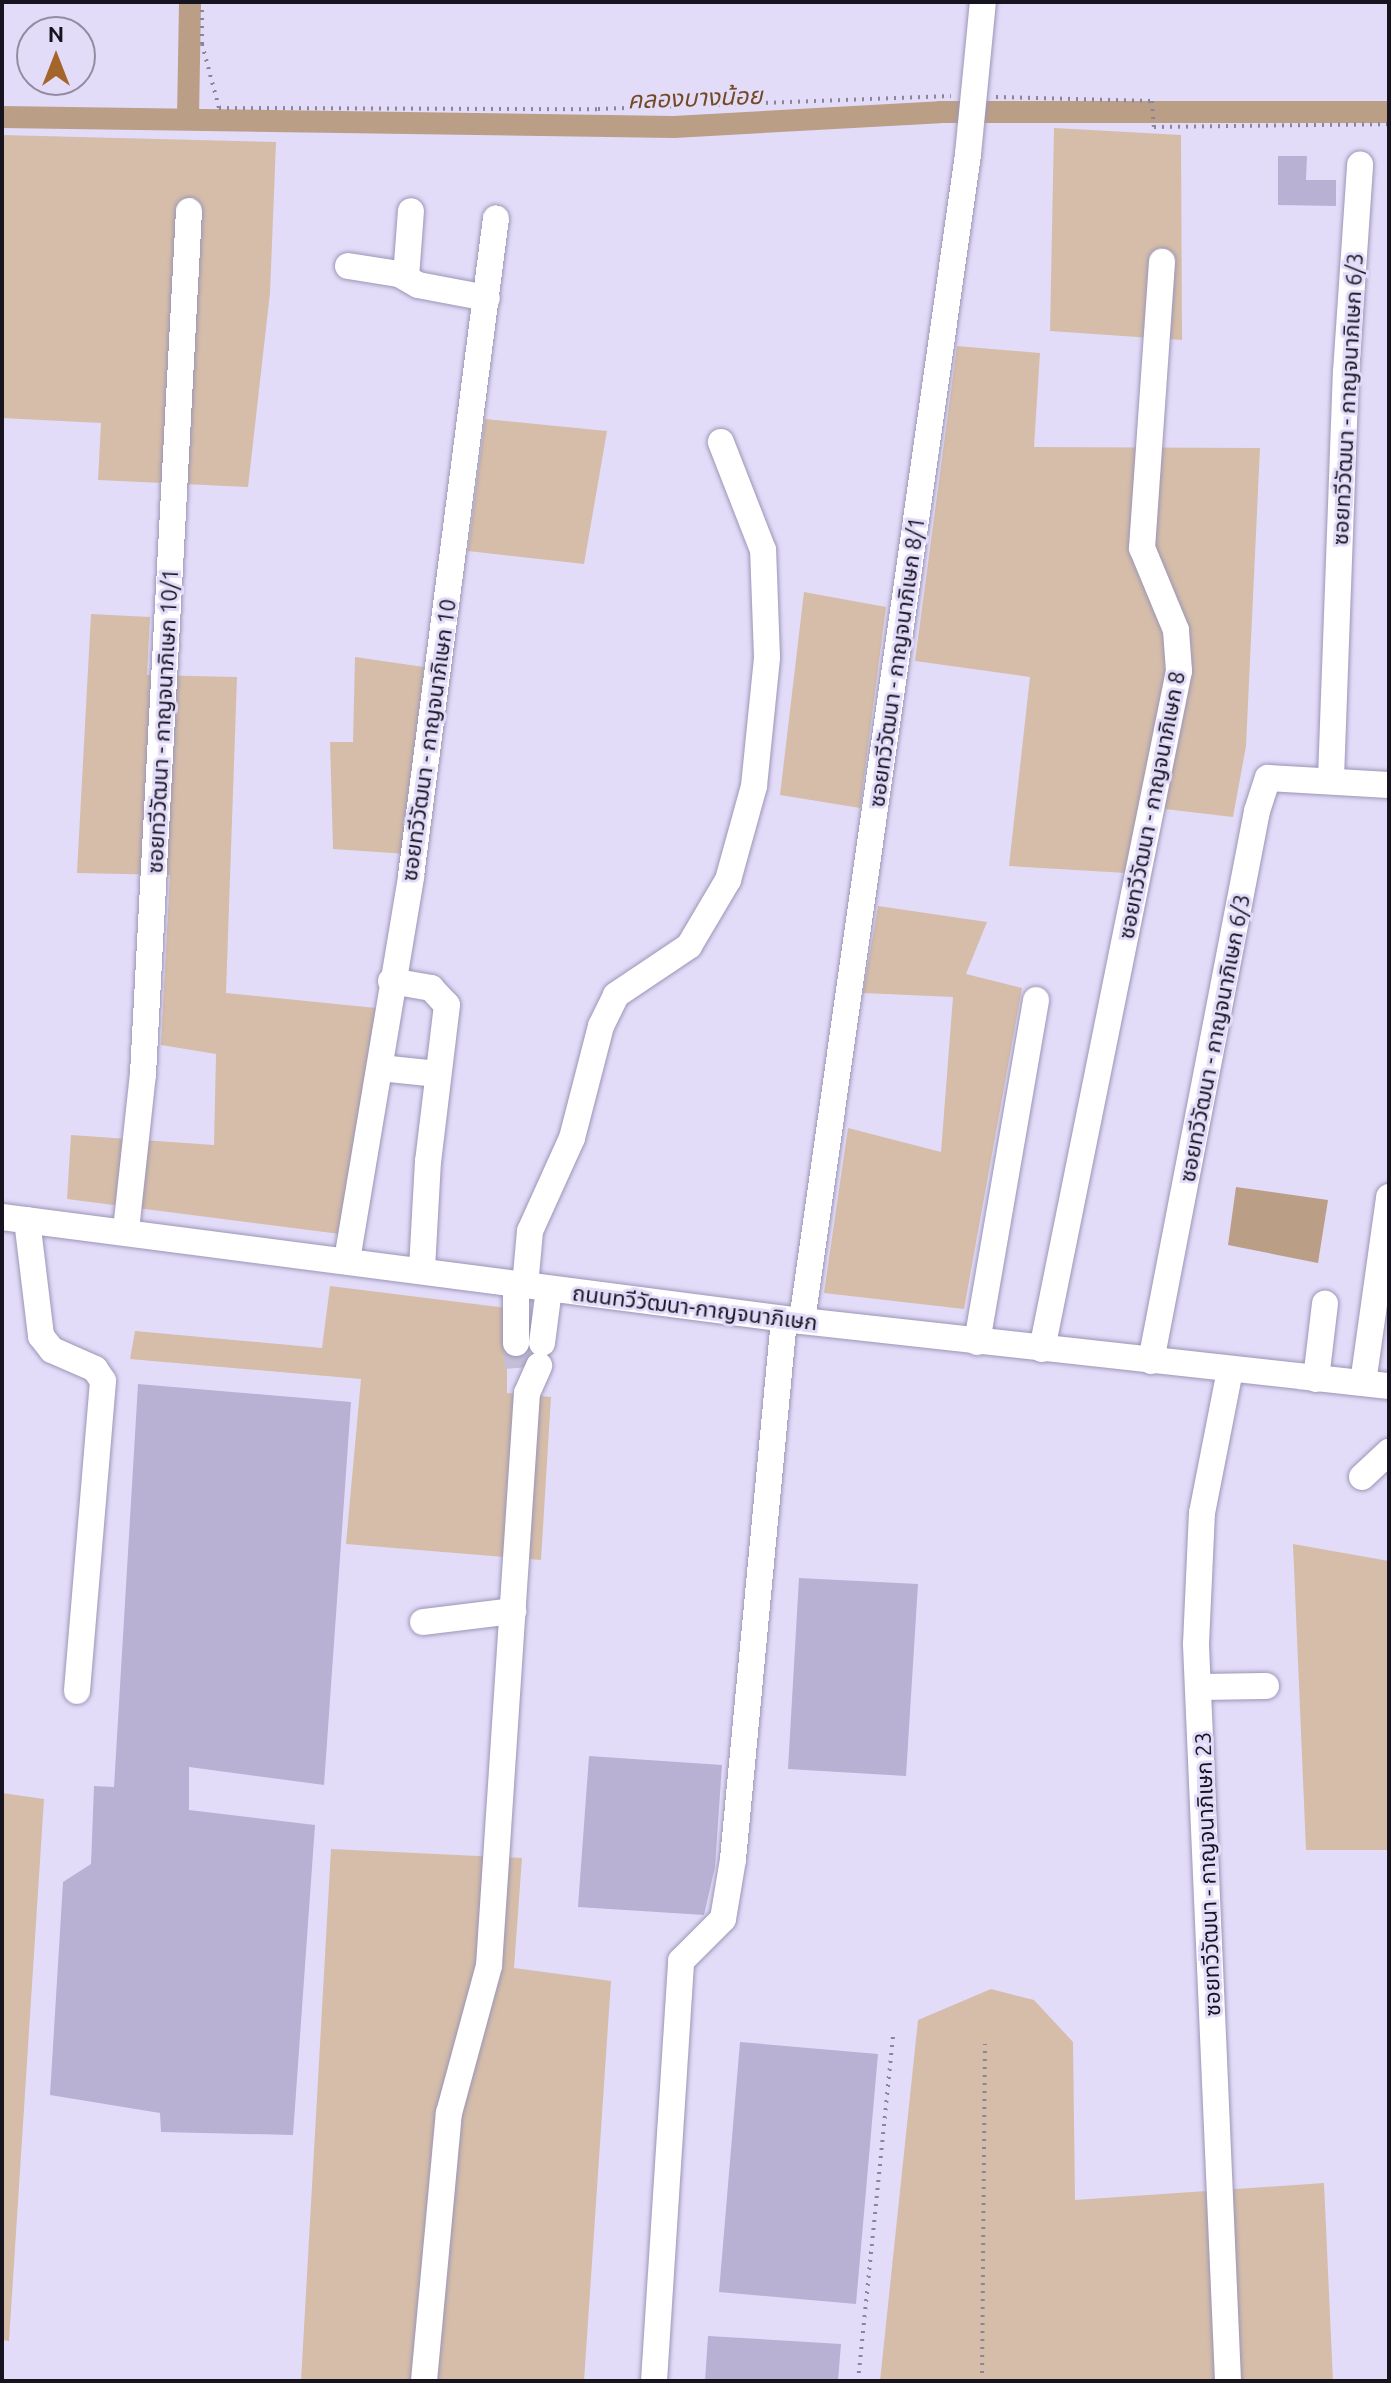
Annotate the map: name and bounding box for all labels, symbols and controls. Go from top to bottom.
north arrow [16,16,96,96]
text: N [48,21,64,46]
water label: คลองบางน้อย [627,81,763,115]
street label: ซอยทวีวัฒนา - กาญจนาภิเษก 6/3 [1326,252,1368,546]
street label: ซอยทวีวัฒนา - กาญจนาภิเษก 8/1 [863,515,929,809]
street label: ซอยทวีวัฒนา - กาญจนาภิเษก 10/1 [141,568,183,874]
street label: ซอยทวีวัฒนา - กาญจนาภิเษก 10 [395,597,461,883]
street label: ซอยทวีวัฒนา - กาญจนาภิเษก 8 [1112,669,1190,941]
street label: ซอยทวีวัฒนา - กาญจนาภิเษก 6/3 [1173,892,1255,1184]
street label: ถนนทวีวัฒนา-กาญจนาภิเษก [571,1279,819,1335]
street label: ซอยทวีวัฒนา - กาญจนาภิเษก 23 [1189,1731,1225,2017]

